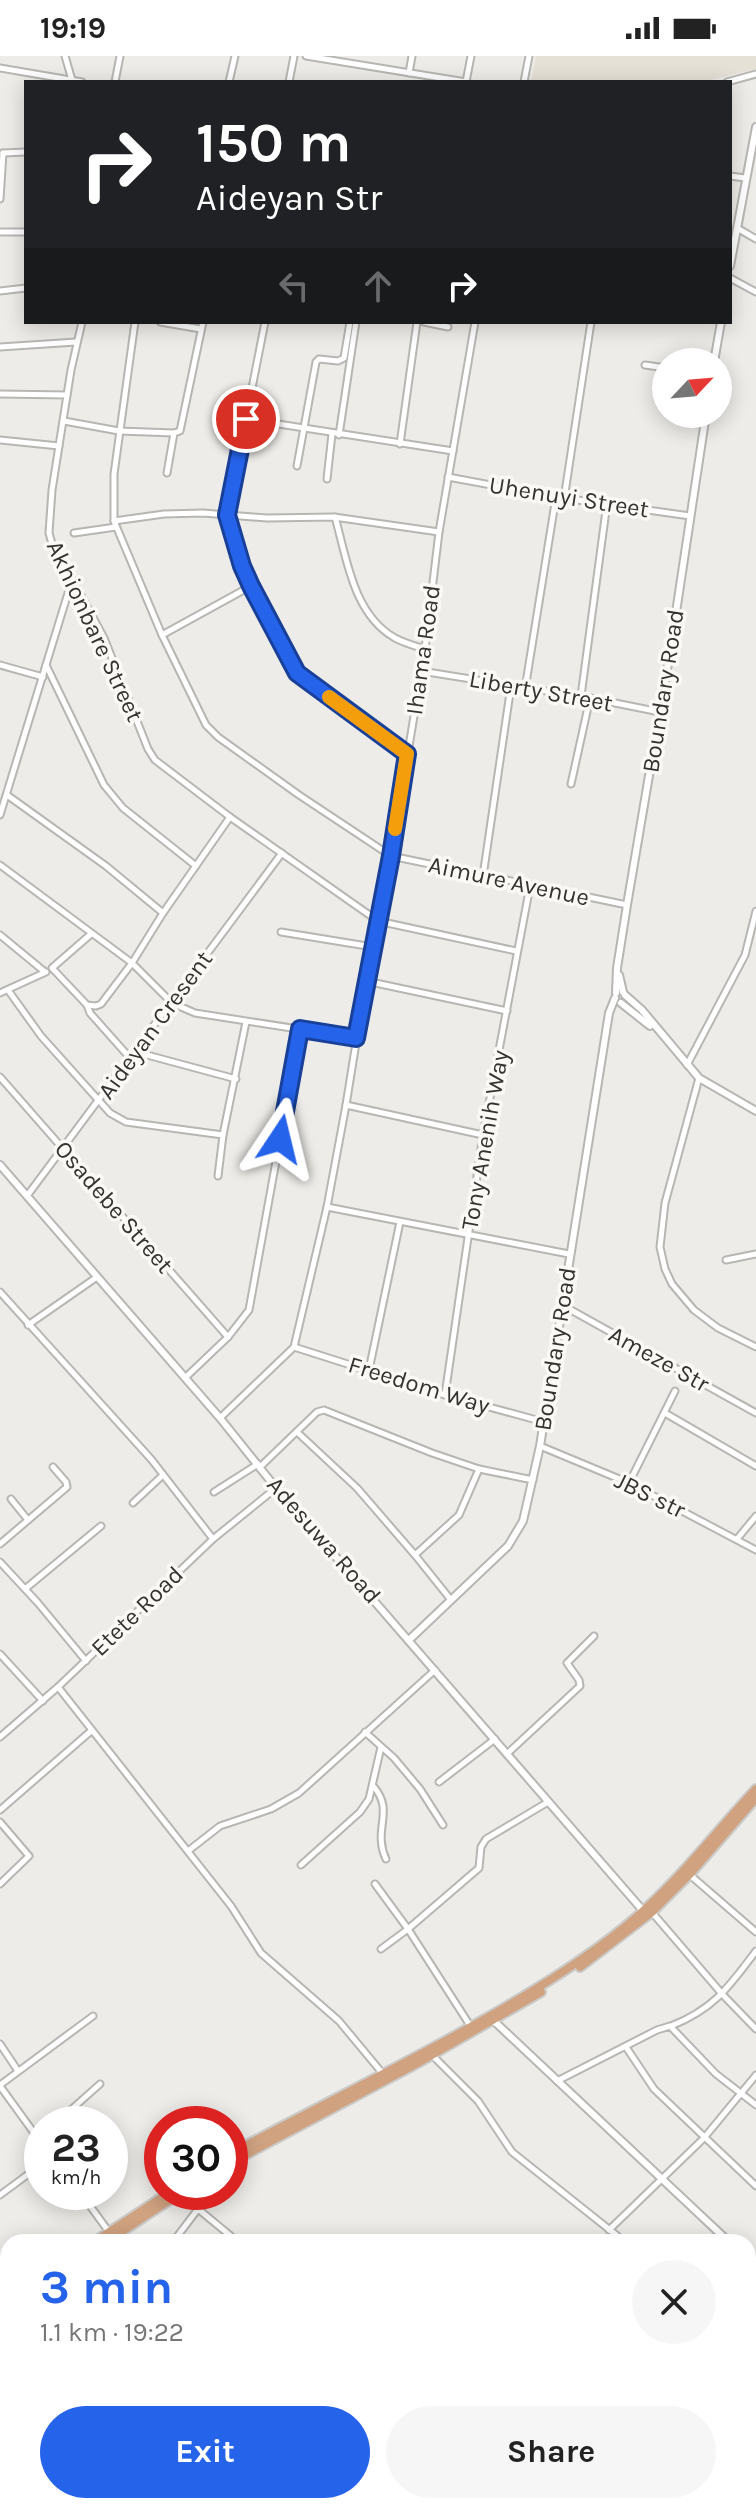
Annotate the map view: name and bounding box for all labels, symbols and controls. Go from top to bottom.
text: 19:19 [40,10,106,46]
text: 150 m [196,110,351,175]
icon: right [64,112,168,216]
text: Aideyan Str [196,177,382,219]
icon: left [272,264,316,308]
icon: ahead [356,264,400,308]
icon: right [440,264,484,308]
north arrow [652,348,732,428]
map controls [652,348,732,428]
pin [212,385,280,453]
icon: arrive [224,397,268,441]
street label: Uhenuyi Street [487,471,651,523]
street label: Akhionbare Street [41,536,149,726]
street label: Ihama Road [400,583,446,717]
street label: Boundary Road [636,607,690,775]
street label: Liberty Street [467,665,615,717]
street label: Aimure Avenue [426,850,592,912]
street label: Aideyan Cresent [92,945,218,1105]
street label: Tony Anenih Way [455,1048,515,1232]
position arrow [238,1097,322,1181]
street label: Osadebe Street [49,1135,179,1279]
street label: Boundary Road [528,1265,582,1433]
street label: Ameze Str [604,1320,714,1398]
street label: Freedom Way [345,1350,493,1420]
street label: JBS str [610,1466,690,1524]
street label: Adesuwa Road [261,1471,387,1609]
street label: Etete Road [85,1560,189,1662]
speed limit sign: 30 [144,2106,248,2210]
text: 23 [51,2124,101,2171]
text: km/h [51,2166,101,2189]
text: 3 min [40,2259,173,2315]
button: close [632,2260,716,2344]
text: 1.1 km · 19:22 [40,2317,184,2348]
button: Exit [40,2406,370,2498]
button: Share [386,2406,716,2498]

